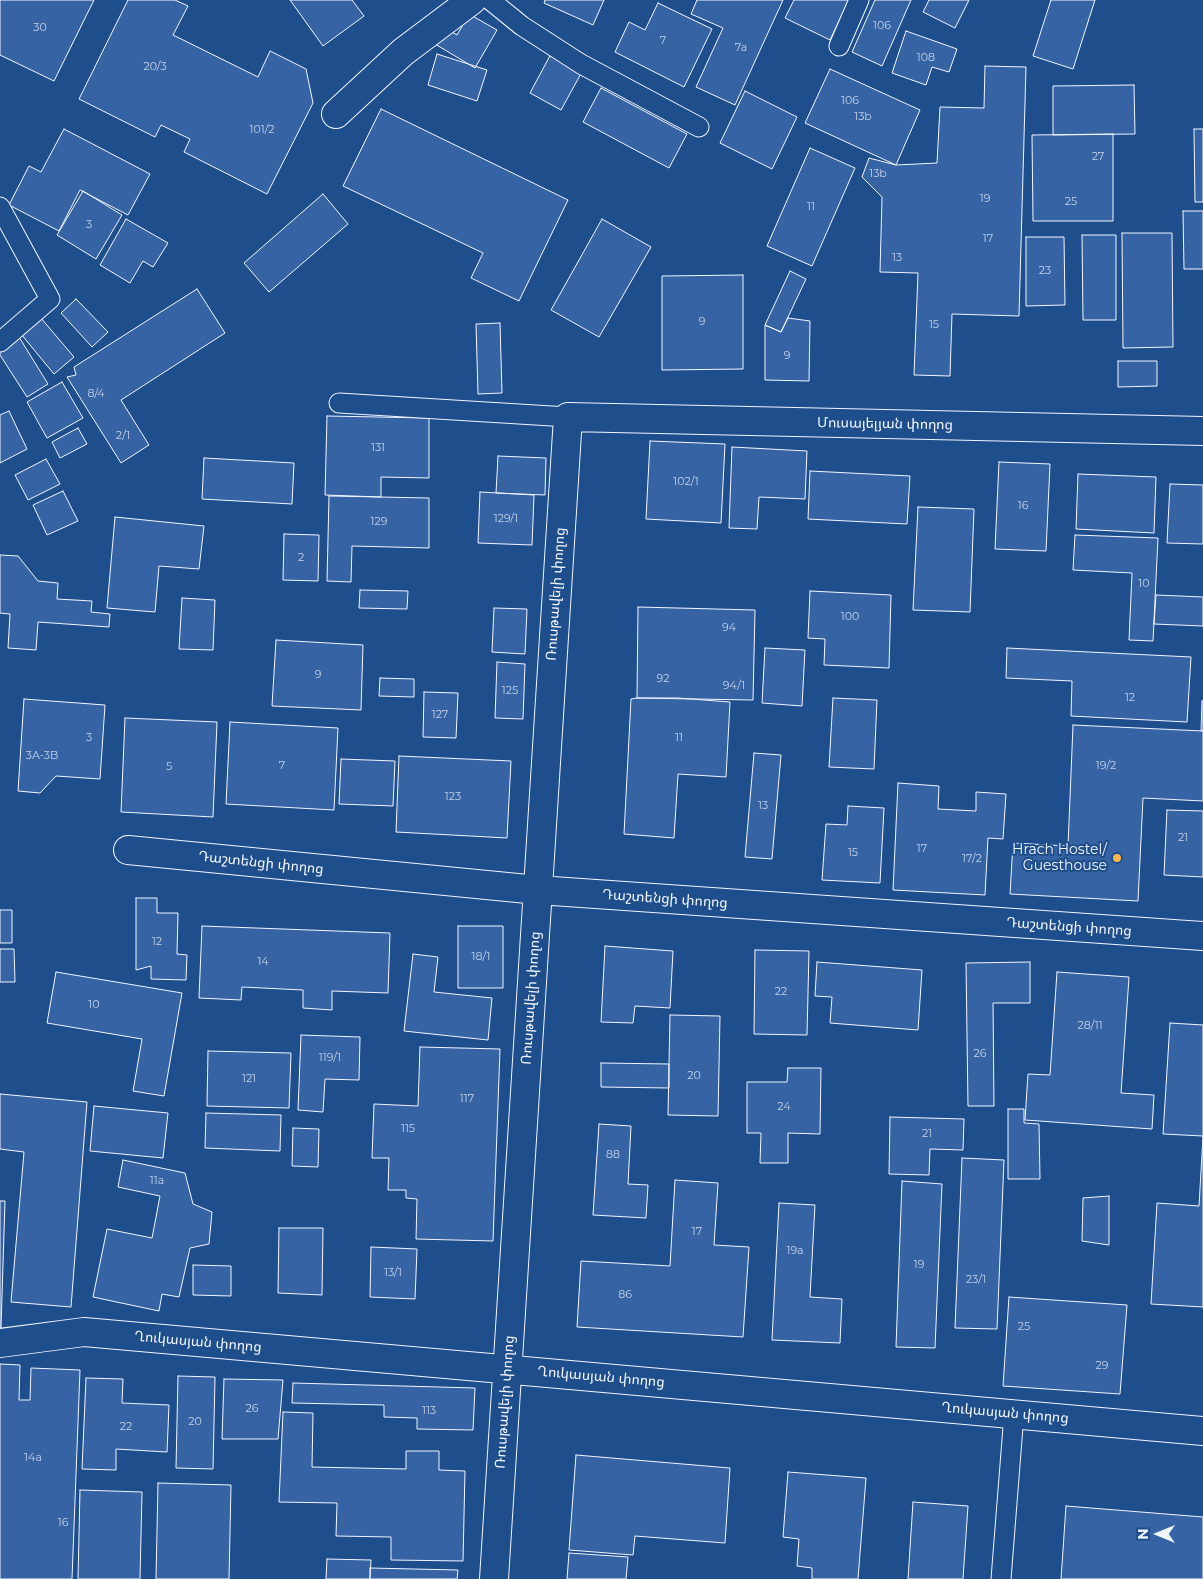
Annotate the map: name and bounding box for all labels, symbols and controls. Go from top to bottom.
house number: 106 [873,19,891,33]
house number: 30 [33,21,47,35]
house number: 7 [660,34,666,48]
house number: 7a [735,41,747,55]
house number: 108 [917,51,935,65]
house number: 20/3 [143,60,167,74]
house number: 106 [841,94,859,108]
house number: 13b [854,110,872,124]
house number: 101/2 [249,123,275,137]
house number: 27 [1092,150,1104,164]
house number: 13b [869,167,887,181]
house number: 19 [980,192,990,206]
house number: 25 [1065,195,1077,209]
house number: 11 [807,200,815,214]
house number: 3 [86,218,92,232]
house number: 17 [983,232,993,246]
house number: 13 [892,251,902,265]
house number: 23 [1039,264,1051,278]
house number: 9 [699,315,705,329]
house number: 15 [929,318,939,332]
house number: 9 [784,349,790,363]
house number: 8/4 [87,387,105,401]
street label: Մուսայելյան փողոց [817,414,953,434]
house number: 2/1 [116,429,130,443]
house number: 131 [371,441,385,455]
house number: 102/1 [673,475,699,489]
house number: 16 [1018,499,1028,513]
house number: 129/1 [494,512,518,526]
house number: 129 [371,515,387,529]
street label: Ռուսթավելի փողոց [543,527,569,661]
house number: 2 [298,551,304,565]
house number: 10 [1138,577,1150,591]
house number: 100 [841,610,859,624]
house number: 94 [722,621,736,635]
house number: 9 [315,668,321,682]
house number: 92 [657,672,669,686]
house number: 94/1 [723,679,745,693]
house number: 125 [502,684,518,698]
house number: 12 [1125,691,1135,705]
house number: 127 [432,708,448,722]
house number: 3 [86,731,92,745]
house number: 11 [675,731,683,745]
house number: 3A-3B [26,749,58,763]
house number: 7 [279,759,285,773]
house number: 19/2 [1096,759,1116,773]
house number: 5 [166,760,172,774]
house number: 123 [445,790,461,804]
house number: 13 [758,799,768,813]
house number: 21 [1178,831,1188,845]
house number: 17 [917,842,927,856]
place label: Hrach Hostel/ Guesthouse [1012,842,1107,874]
house number: 15 [848,846,858,860]
street label: Դաշտենցի փողոց [198,848,324,878]
house number: 17/2 [962,852,982,866]
marker: Hrach Hostel/ Guesthouse [1111,852,1123,864]
street label: Դաշտենցի փողոց [602,886,728,912]
street label: Դաշտենցի փողոց [1006,914,1132,940]
street label: Ռուսթավելի փողոց [518,931,544,1065]
house number: 12 [152,935,162,949]
house number: 18/1 [472,950,490,964]
house number: 14 [257,955,269,969]
house number: 22 [775,985,787,999]
house number: 10 [88,998,100,1012]
house number: 28/11 [1077,1019,1103,1033]
house number: 26 [974,1047,986,1061]
house number: 119/1 [319,1051,341,1065]
house number: 20 [687,1069,701,1083]
house number: 121 [242,1072,256,1086]
house number: 117 [460,1092,474,1106]
house number: 24 [777,1100,791,1114]
house number: 115 [401,1122,415,1136]
house number: 21 [922,1127,932,1141]
house number: 88 [606,1148,620,1162]
house number: 11a [150,1174,164,1188]
house number: 17 [692,1225,702,1239]
house number: 19a [786,1244,804,1258]
house number: 19 [914,1258,924,1272]
house number: 13/1 [384,1266,402,1280]
house number: 23/1 [966,1273,986,1287]
house number: 86 [618,1288,632,1302]
house number: 25 [1018,1320,1030,1334]
street label: Ղուկասյան փողոց [134,1328,262,1356]
street label: Ռուսթավելի փողոց [492,1335,518,1469]
house number: 29 [1096,1359,1108,1373]
street label: Ղուկասյան փողոց [537,1363,665,1391]
street label: Ղուկասյան փողոց [941,1399,1069,1427]
house number: 26 [246,1402,258,1416]
house number: 113 [422,1404,436,1418]
house number: 20 [188,1415,202,1429]
house number: 22 [120,1420,132,1434]
house number: 14a [24,1451,42,1465]
north arrow [1133,1509,1183,1559]
house number: 16 [58,1516,68,1530]
text: N [1134,1528,1152,1540]

